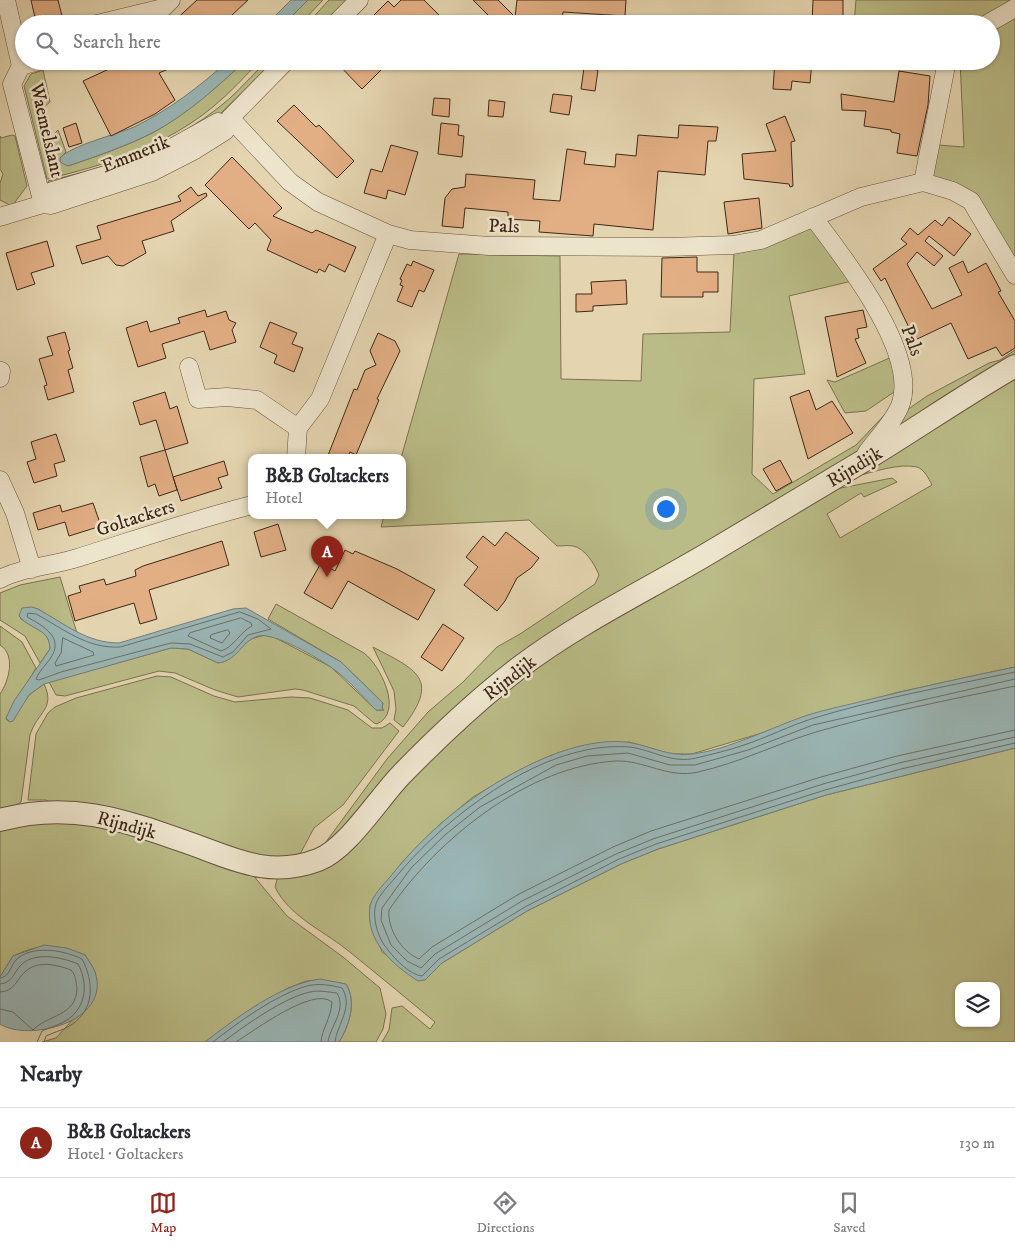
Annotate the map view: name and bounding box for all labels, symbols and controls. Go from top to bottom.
search box [15,15,1000,70]
icon: search [33,29,61,57]
text: Search here [73,31,161,54]
street label: Waemelslant [24,80,69,180]
street label: Emmerik [98,130,173,178]
street label: Pals [488,215,520,238]
street label: Pals [895,322,928,359]
street label: Rijndijk [823,442,887,493]
popup [248,454,406,519]
text: B&B Goltackers [265,465,389,488]
text: Hotel [265,488,303,508]
street label: Goltackers [93,495,178,542]
your location [653,496,679,522]
pin: A [311,536,343,577]
street label: Rijndijk [479,650,541,706]
street label: Rijndijk [94,807,159,845]
map controls [955,982,1000,1027]
button: layers [955,982,1000,1027]
text: Nearby [20,1062,82,1088]
text: B&B Goltackers [67,1121,191,1144]
text: A [31,1133,41,1153]
text: 130 m [959,1133,995,1153]
text: Hotel · Goltackers [67,1144,183,1164]
tab: Map [149,1189,177,1237]
tab: Directions [476,1189,534,1237]
tab: Saved [833,1189,866,1237]

